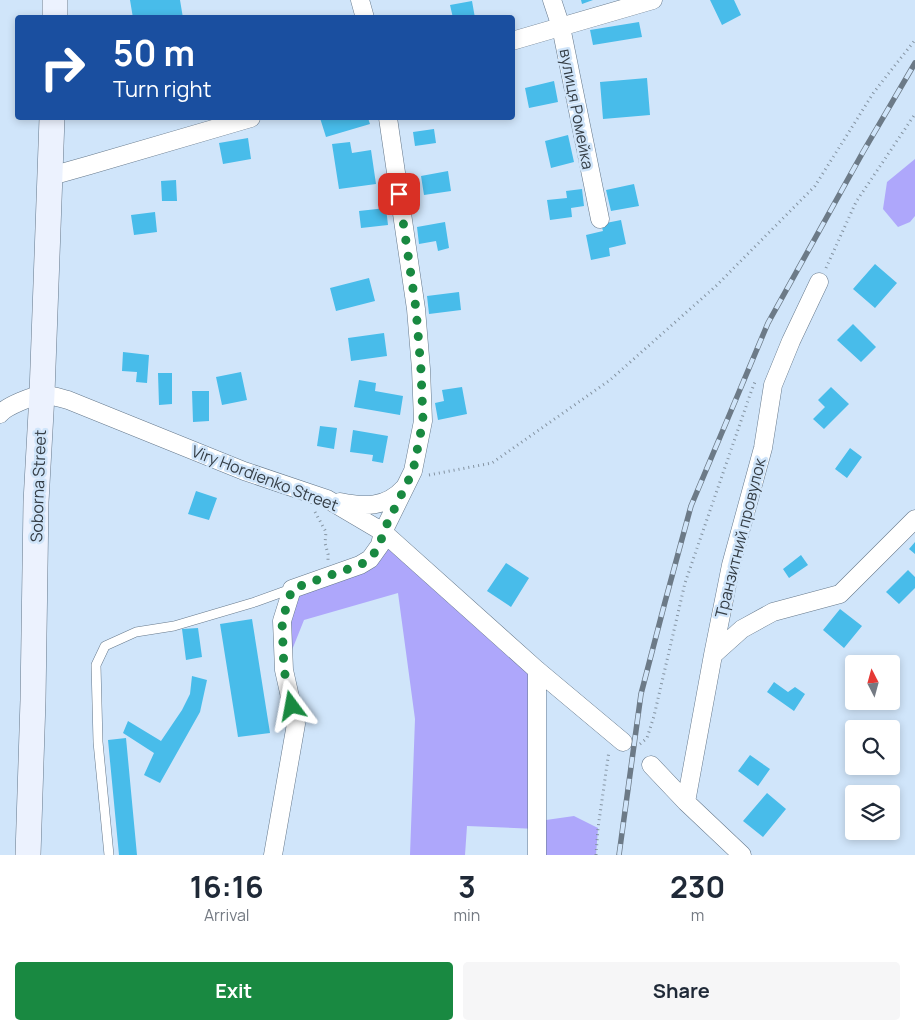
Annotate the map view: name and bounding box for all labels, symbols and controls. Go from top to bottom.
text: 50 m [113,29,195,77]
icon: right [30,35,95,100]
street label: вулиця Ромейка [555,47,599,171]
text: Turn right [113,74,211,104]
pin [378,173,420,215]
icon: arrive [385,180,413,208]
street label: Soborna Street [25,429,51,543]
street label: Viry Hordienko Street [188,440,342,516]
street label: Транзитний провулок [709,455,771,620]
north arrow [845,655,900,710]
map controls [845,655,900,840]
position arrow [265,679,317,731]
button: search [845,720,900,775]
button: layers [845,785,900,840]
text: 16:16 [190,866,264,907]
text: 3 [458,866,476,907]
text: 230 [670,866,725,907]
text: Arrival [204,904,250,926]
text: min [453,904,480,926]
text: m [691,904,704,926]
button: Exit [15,962,453,1020]
button: Share [463,962,900,1020]

